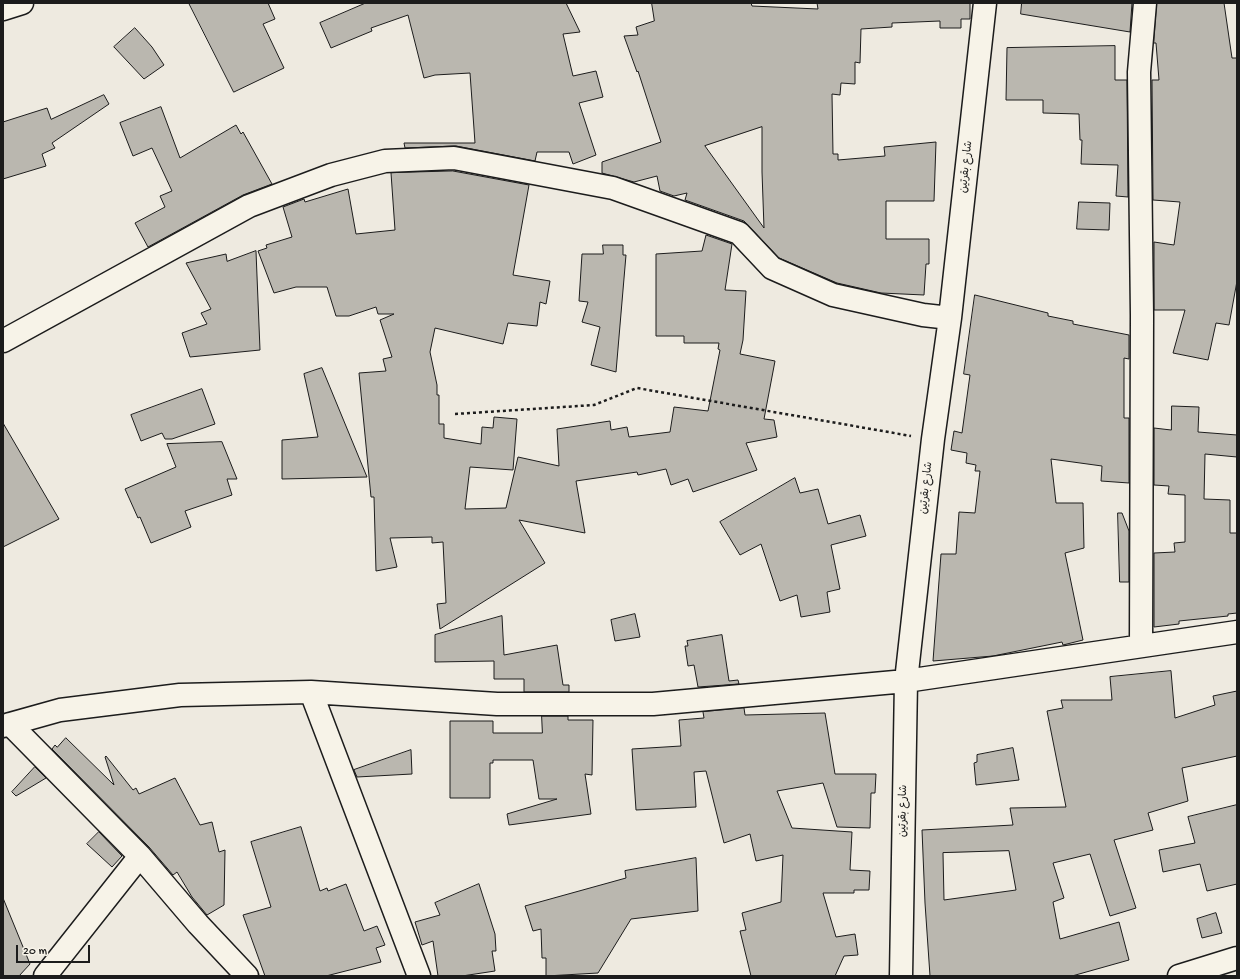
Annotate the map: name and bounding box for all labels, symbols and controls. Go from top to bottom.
street label: شارع بقرتين [958,140,976,194]
street label: شارع بقرتين [918,461,936,515]
street label: شارع بقرتين [897,785,911,837]
scale bar [18,937,92,963]
text: 20 m [23,945,47,959]

